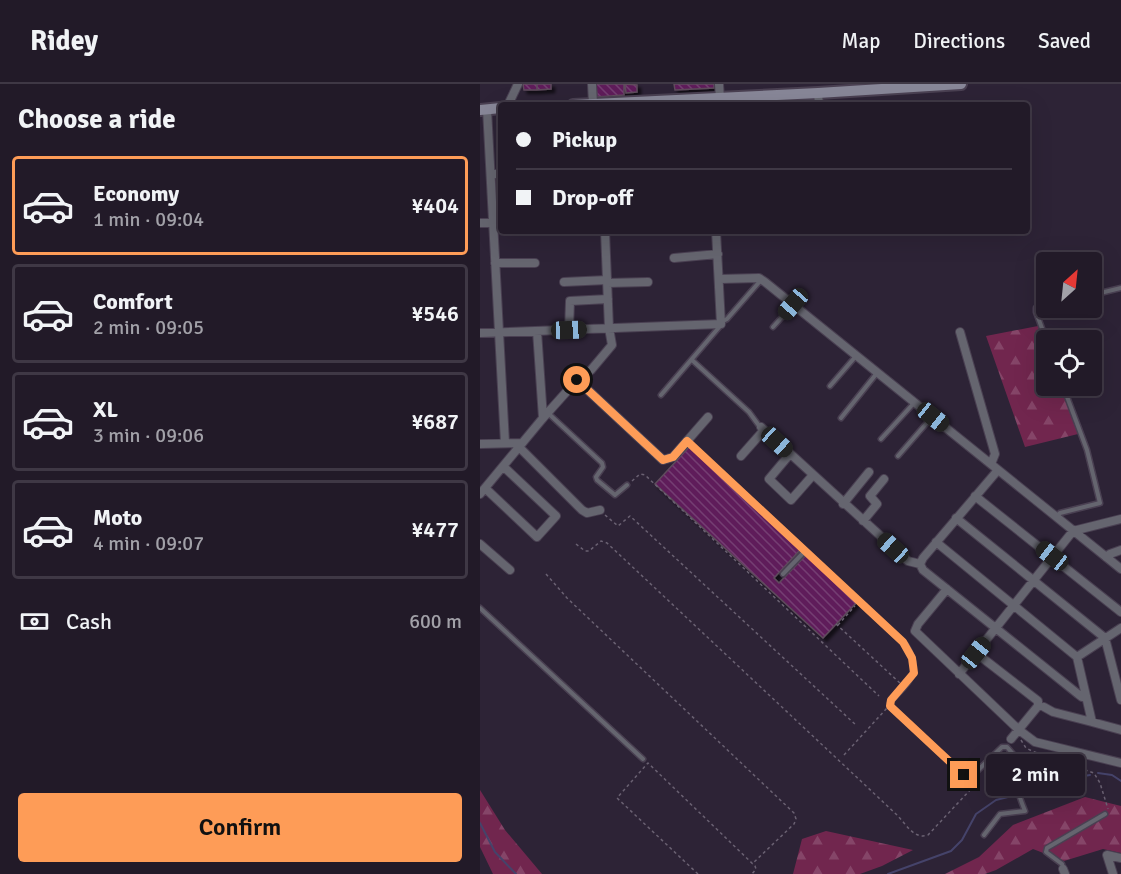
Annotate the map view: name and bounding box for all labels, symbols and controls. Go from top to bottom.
text: Ridey [30,24,98,58]
text: Map [842,28,880,54]
text: Directions [913,28,1005,54]
text: Saved [1038,28,1091,54]
text: Choose a ride [18,103,176,136]
text: Pickup [552,126,617,153]
icon: car [21,179,75,233]
text: Economy [93,180,179,207]
text: Drop-off [552,184,633,211]
text: ¥404 [411,192,459,219]
text: 1 min · 09:04 [93,207,204,232]
north arrow [1036,252,1102,318]
map controls [1036,252,1102,396]
car [774,285,812,323]
icon: car [21,287,75,341]
text: Comfort [93,288,173,315]
text: ¥546 [411,300,459,327]
text: 2 min · 09:05 [93,315,204,340]
car [551,320,587,340]
button: locate [1036,330,1102,396]
route start [563,366,590,393]
icon: car [21,395,75,449]
text: XL [93,396,118,423]
car [913,399,953,435]
text: ¥687 [411,408,459,435]
text: 3 min · 09:06 [93,423,204,448]
car [758,423,796,461]
icon: car [21,503,75,557]
text: Moto [93,504,142,531]
text: ¥477 [411,516,459,543]
car [874,529,912,567]
text: 4 min · 09:07 [93,531,204,556]
car [1032,538,1072,574]
icon: cash [18,605,51,638]
text: Cash [66,608,112,635]
text: 600 m [409,609,462,634]
car [958,633,994,673]
callout: 2 min [985,754,1084,796]
route end [950,761,977,788]
text: 2 min [1012,762,1059,787]
button: Confirm [18,793,462,862]

